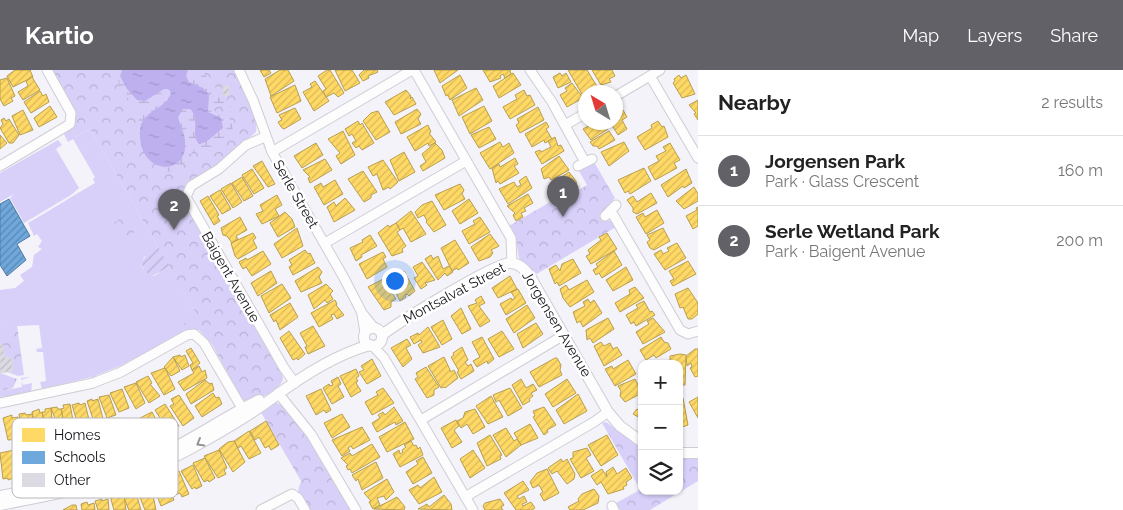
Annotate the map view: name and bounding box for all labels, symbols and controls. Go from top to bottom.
text: Kartio [25,21,94,50]
text: Map [903,25,939,46]
text: Layers [967,25,1022,46]
text: Share [1050,25,1098,46]
north arrow [578,85,623,130]
text: Nearby [718,90,791,115]
text: 2 results [1041,93,1103,112]
text: Jorgensen Park [765,150,905,172]
street label: Serle Street [270,157,322,231]
text: 1 [730,161,738,180]
text: 160 m [1058,161,1103,180]
text: Park · Glass Crescent [765,172,919,191]
pin: 1 [547,176,579,217]
pin: 2 [158,189,190,230]
text: Serle Wetland Park [765,220,940,242]
street label: Baigent Avenue [199,229,263,325]
text: 2 [729,231,739,250]
text: 200 m [1056,231,1103,250]
text: Park · Baigent Avenue [765,242,925,261]
street label: Montsalvat Street [400,259,508,327]
your location [382,268,408,294]
street label: Jorgensen Avenue [519,268,595,380]
map controls [638,360,683,495]
button: + [638,360,683,405]
button: − [638,405,683,450]
legend [12,418,178,498]
text: Homes [54,427,101,443]
one-way arrow [197,436,206,446]
text: Schools [54,449,106,465]
button: layers [638,450,683,495]
text: Other [54,472,91,488]

